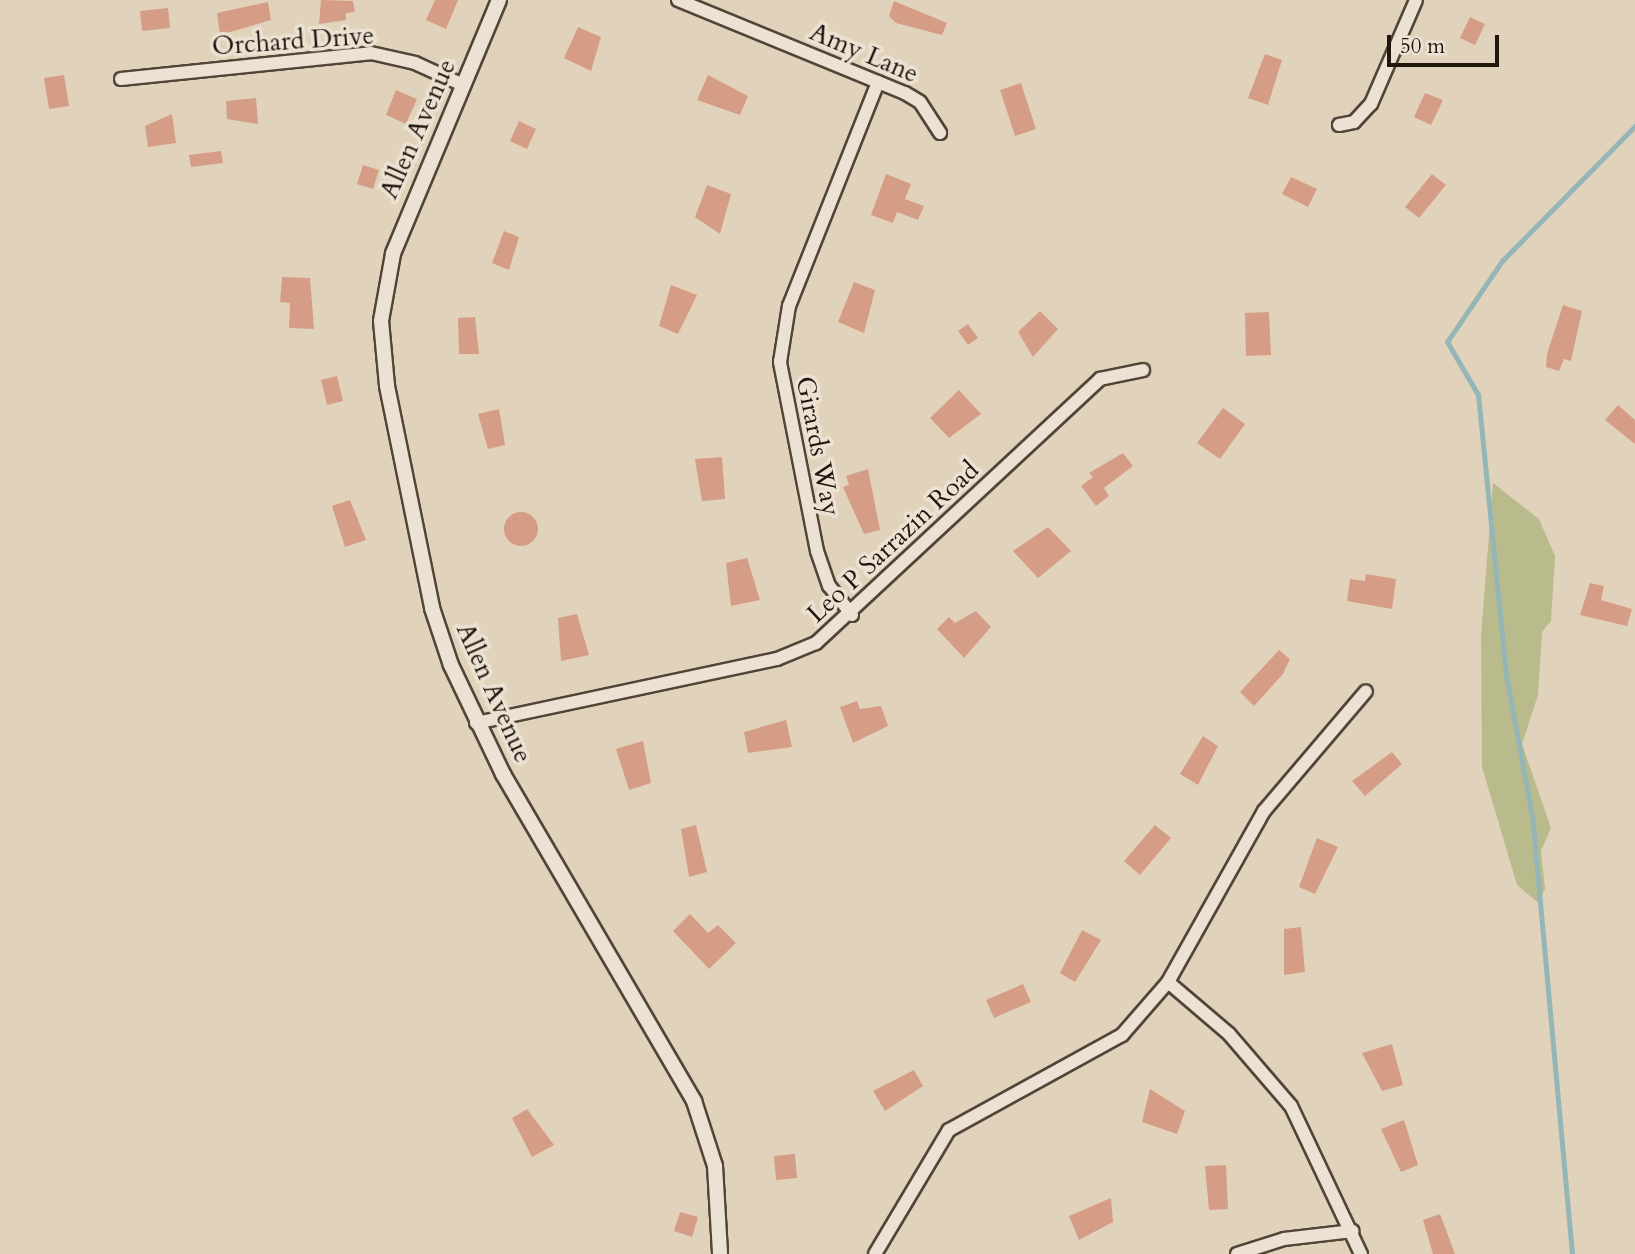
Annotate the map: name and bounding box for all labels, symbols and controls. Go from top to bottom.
street label: Amy Lane [805,16,923,90]
street label: Orchard Drive [211,20,375,62]
scale bar [1390,21,1502,65]
text: 50 m [1400,32,1445,61]
street label: Allen Avenue [373,54,463,204]
street label: Girards Way [789,374,847,518]
street label: Leo P Sarrazin Road [801,454,985,630]
street label: Allen Avenue [449,618,539,768]

